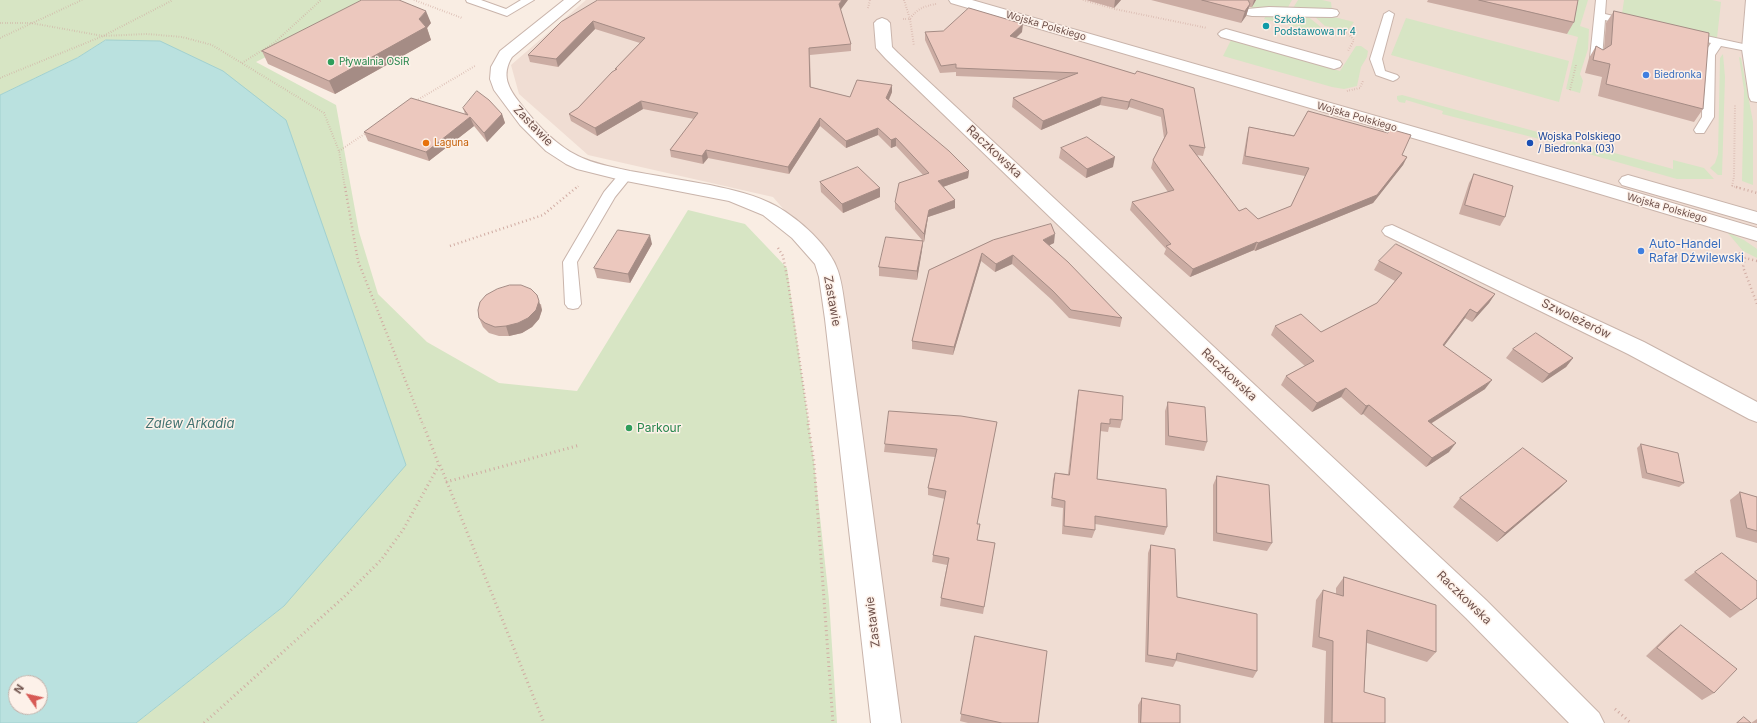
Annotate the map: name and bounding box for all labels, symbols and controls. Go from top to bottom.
street label: Wojska Polskiego [1005,9,1087,43]
place label: Szkoła Podstawowa nr 4 [1274,14,1356,38]
marker: Szkoła Podstawowa nr 4 [1261,21,1271,31]
place label: Pływalnia OSiR [339,56,409,68]
marker: Pływalnia OSiR [326,57,336,67]
place label: Biedronka [1654,69,1702,81]
marker: Biedronka [1641,70,1651,80]
street label: Wojska Polskiego [1316,100,1398,134]
street label: Zastawie [510,103,556,149]
street label: Raczkowska [963,123,1025,181]
place label: Wojska Polskiego / Biedronka (03) [1538,131,1621,154]
place label: Laguna [434,137,469,149]
marker: Laguna [421,138,431,148]
marker: Wojska Polskiego / Biedronka (03) [1525,138,1535,148]
street label: Wojska Polskiego [1626,191,1708,225]
place label: Auto-Handel Rafał Dźwilewski [1649,237,1744,265]
marker: Auto-Handel Rafał Dźwilewski [1636,246,1646,256]
street label: Zastawie [820,275,844,327]
street label: Szwoleżerów [1539,296,1613,342]
street label: Raczkowska [1198,346,1260,404]
water label: Zalew Arkadia [146,416,234,432]
place label: Parkour [637,421,681,435]
marker: Parkour [624,423,634,433]
street label: Raczkowska [1434,568,1494,628]
street label: Zastawie [863,596,883,648]
north arrow [8,675,48,715]
text: N [11,681,27,696]

